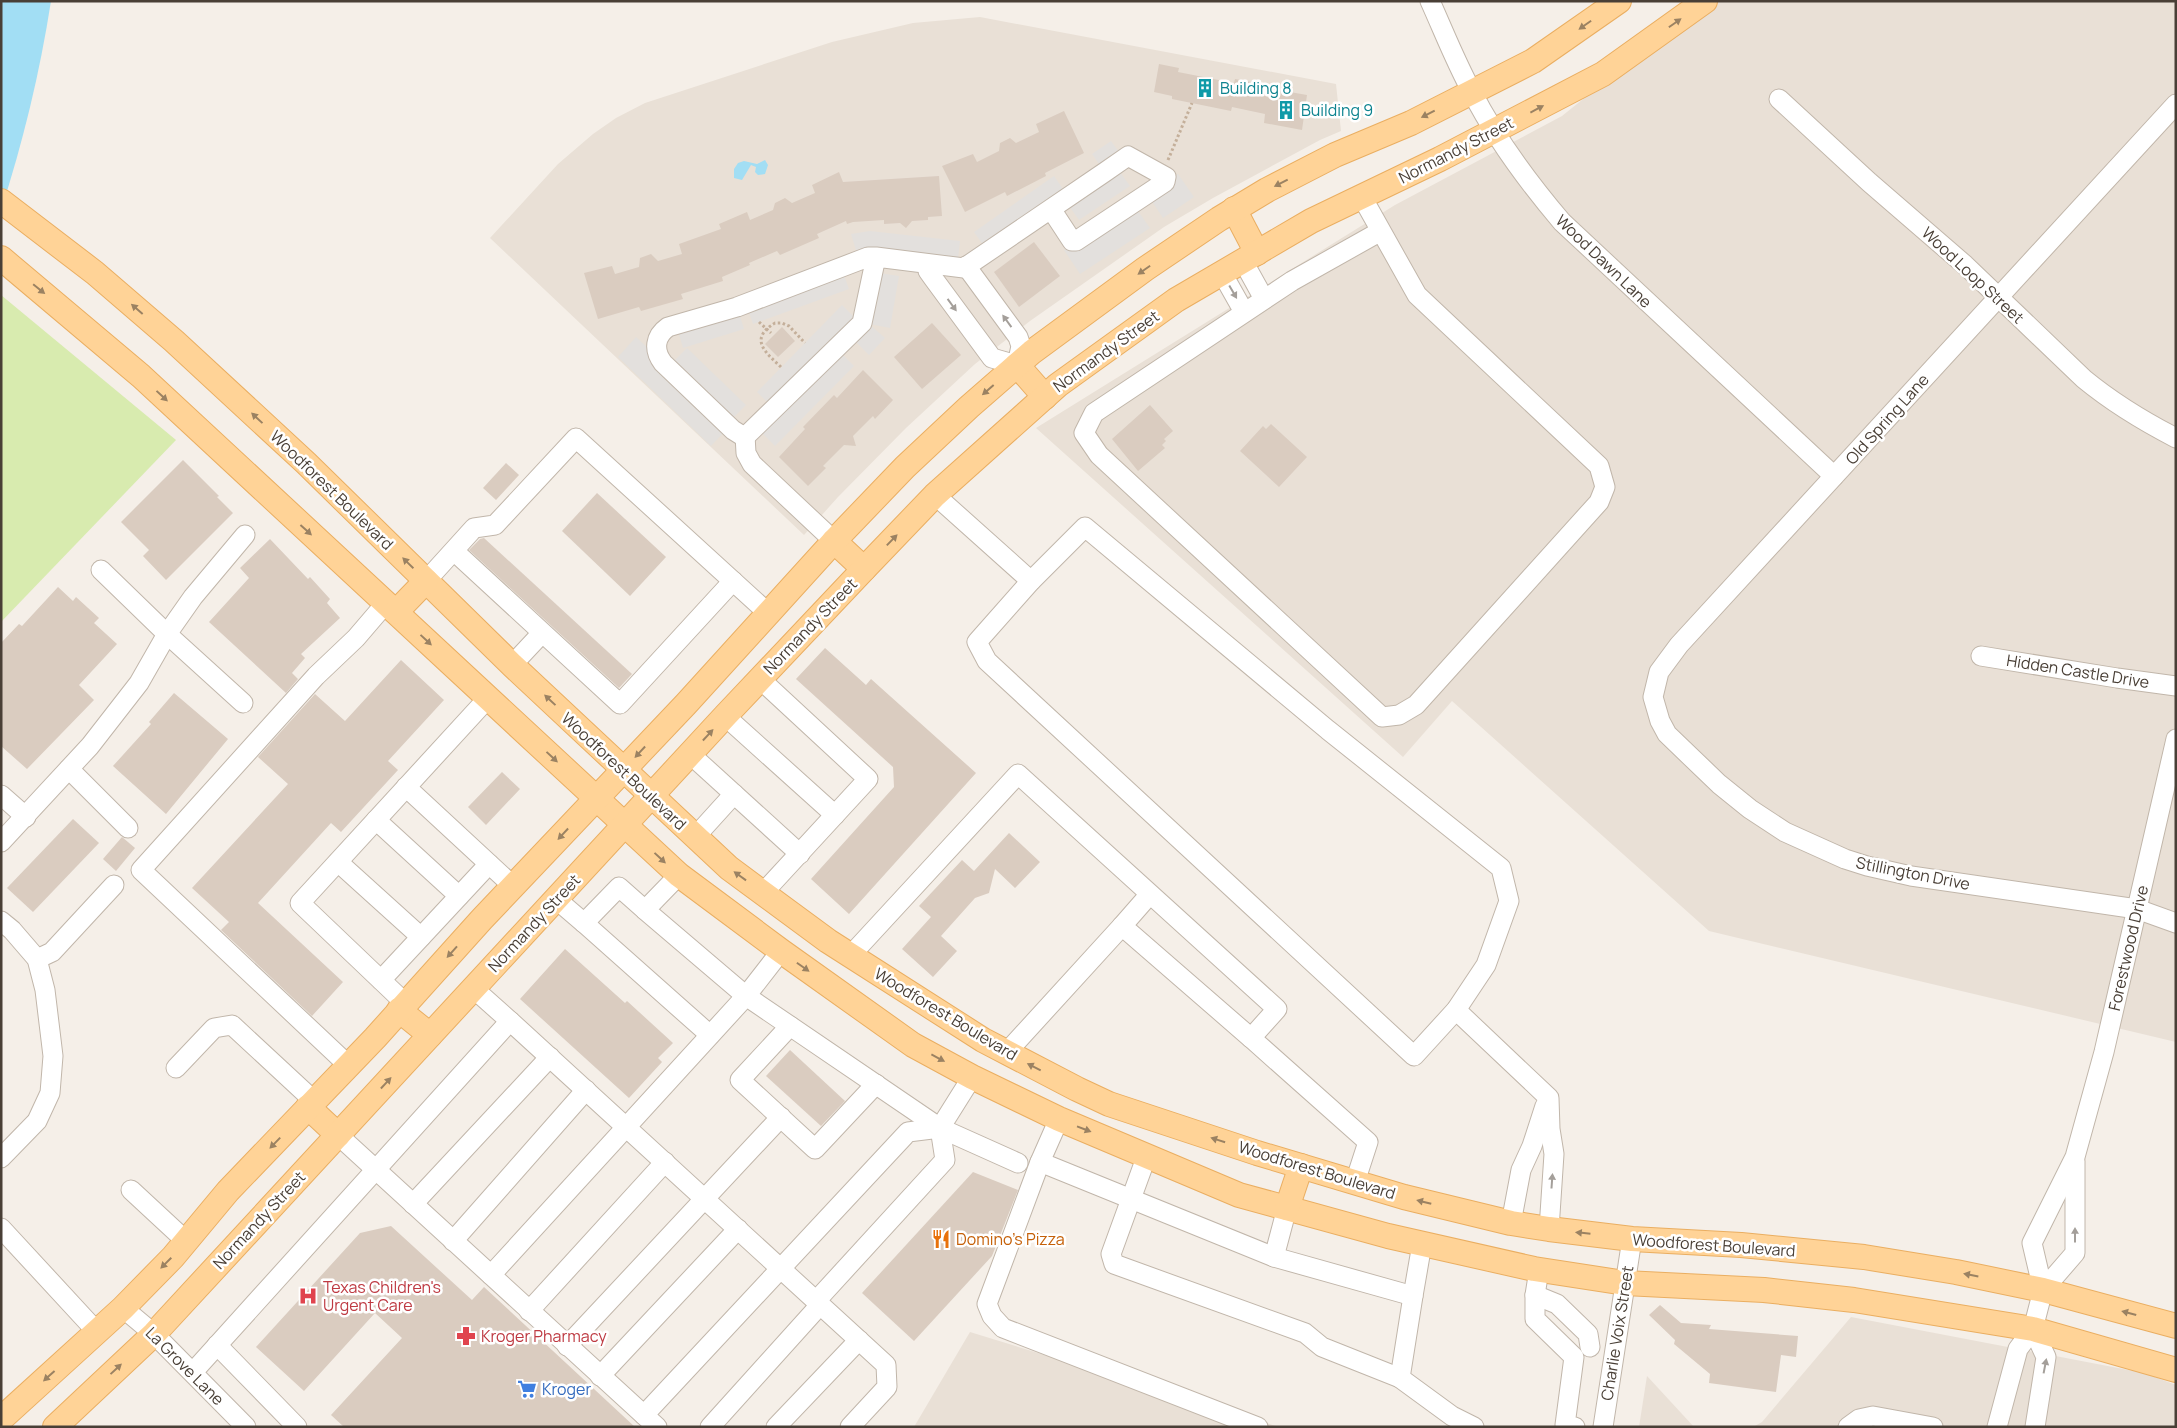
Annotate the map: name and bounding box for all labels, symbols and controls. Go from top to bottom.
one-way arrow [1668,18,1682,28]
one-way arrow [1579,20,1592,30]
building icon: Building 8 [1194,77,1216,99]
place label: Building 8 [1220,77,1291,99]
building icon: Building 9 [1275,99,1297,121]
place label: Building 9 [1301,99,1373,121]
one-way arrow [1531,104,1544,113]
one-way arrow [1421,110,1435,118]
street label: Normandy Street [1395,112,1517,188]
one-way arrow [1274,179,1288,187]
street label: Wood Dawn Lane [1551,209,1657,313]
street label: Wood Loop Street [1917,222,2029,328]
one-way arrow [1137,265,1151,275]
one-way arrow [32,283,45,294]
one-way arrow [1228,286,1237,299]
one-way arrow [947,298,957,312]
one-way arrow [130,303,143,314]
street label: Normandy Street [1048,305,1164,397]
one-way arrow [1002,314,1012,328]
street label: Old Spring Lane [1840,369,1934,469]
one-way arrow [981,385,994,396]
one-way arrow [155,390,167,402]
one-way arrow [252,412,264,424]
street label: Woodforest Boulevard [266,425,398,555]
one-way arrow [299,524,311,536]
one-way arrow [886,535,898,547]
one-way arrow [402,557,414,569]
street label: Normandy Street [758,573,862,679]
one-way arrow [419,634,431,646]
street label: Hidden Castle Drive [2005,649,2151,693]
one-way arrow [544,694,556,706]
street label: Woodforest Boulevard [557,707,691,835]
one-way arrow [702,729,714,741]
one-way arrow [634,746,646,758]
one-way arrow [545,751,557,763]
one-way arrow [557,827,569,839]
street label: Stillington Drive [1854,851,1972,895]
one-way arrow [654,852,666,864]
street label: Normandy Street [483,869,585,977]
one-way arrow [734,870,747,881]
street label: Forestwood Drive [2103,883,2153,1013]
one-way arrow [446,946,458,958]
one-way arrow [796,962,810,972]
street label: Woodforest Boulevard [870,962,1022,1066]
one-way arrow [930,1054,945,1062]
one-way arrow [1027,1062,1041,1071]
one-way arrow [380,1078,392,1090]
one-way arrow [1077,1125,1092,1133]
one-way arrow [269,1136,281,1148]
one-way arrow [1211,1136,1226,1143]
street label: Woodforest Boulevard [1236,1136,1398,1204]
street label: Normandy Street [208,1166,310,1274]
one-way arrow [1548,1173,1556,1189]
one-way arrow [1417,1198,1432,1206]
one-way arrow [2071,1227,2079,1243]
restaurant icon: Domino's Pizza [930,1228,952,1250]
place label: Domino's Pizza [956,1228,1065,1250]
street label: Woodforest Boulevard [1632,1228,1796,1262]
one-way arrow [1575,1229,1591,1237]
one-way arrow [161,1257,173,1269]
street label: Charlie Voix Street [1595,1264,1639,1402]
one-way arrow [1963,1271,1978,1279]
place label: Texas Children's Urgent Care [323,1276,441,1316]
hospital icon: Texas Children's Urgent Care [297,1285,319,1307]
one-way arrow [2121,1309,2136,1317]
street label: La Grove Lane [141,1322,229,1410]
pharmacy icon: Kroger Pharmacy [455,1325,477,1347]
place label: Kroger Pharmacy [481,1325,607,1347]
one-way arrow [2041,1358,2049,1374]
one-way arrow [110,1363,122,1375]
one-way arrow [43,1370,55,1382]
supermarket icon: Kroger [516,1378,538,1400]
place label: Kroger [542,1378,591,1400]

